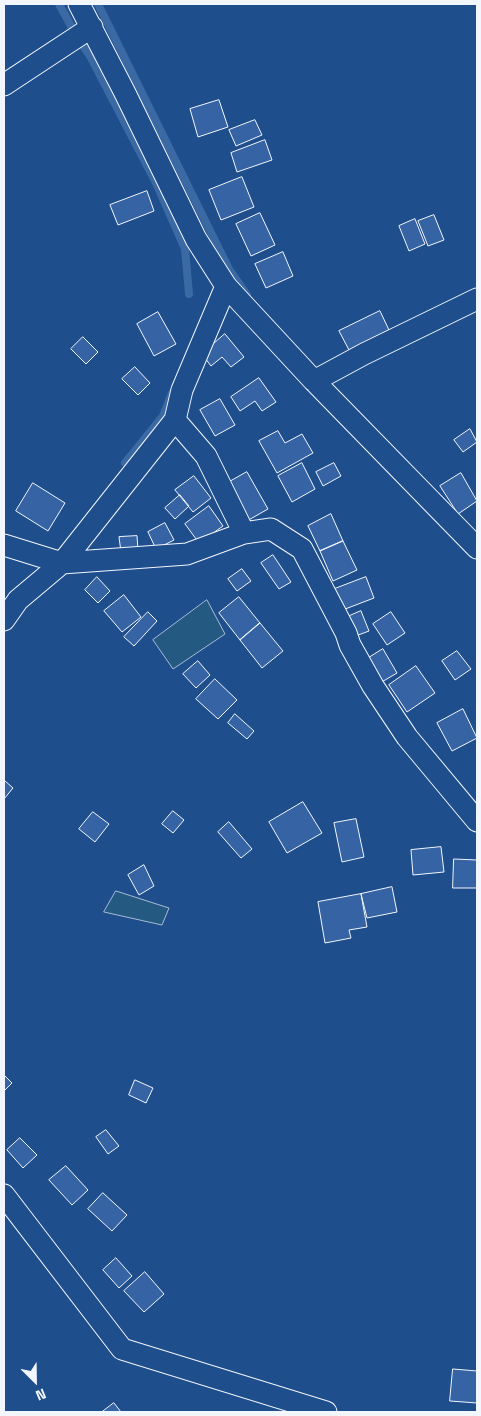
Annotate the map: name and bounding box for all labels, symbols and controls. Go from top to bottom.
north arrow [10,1356,60,1406]
text: N [33,1385,49,1405]

